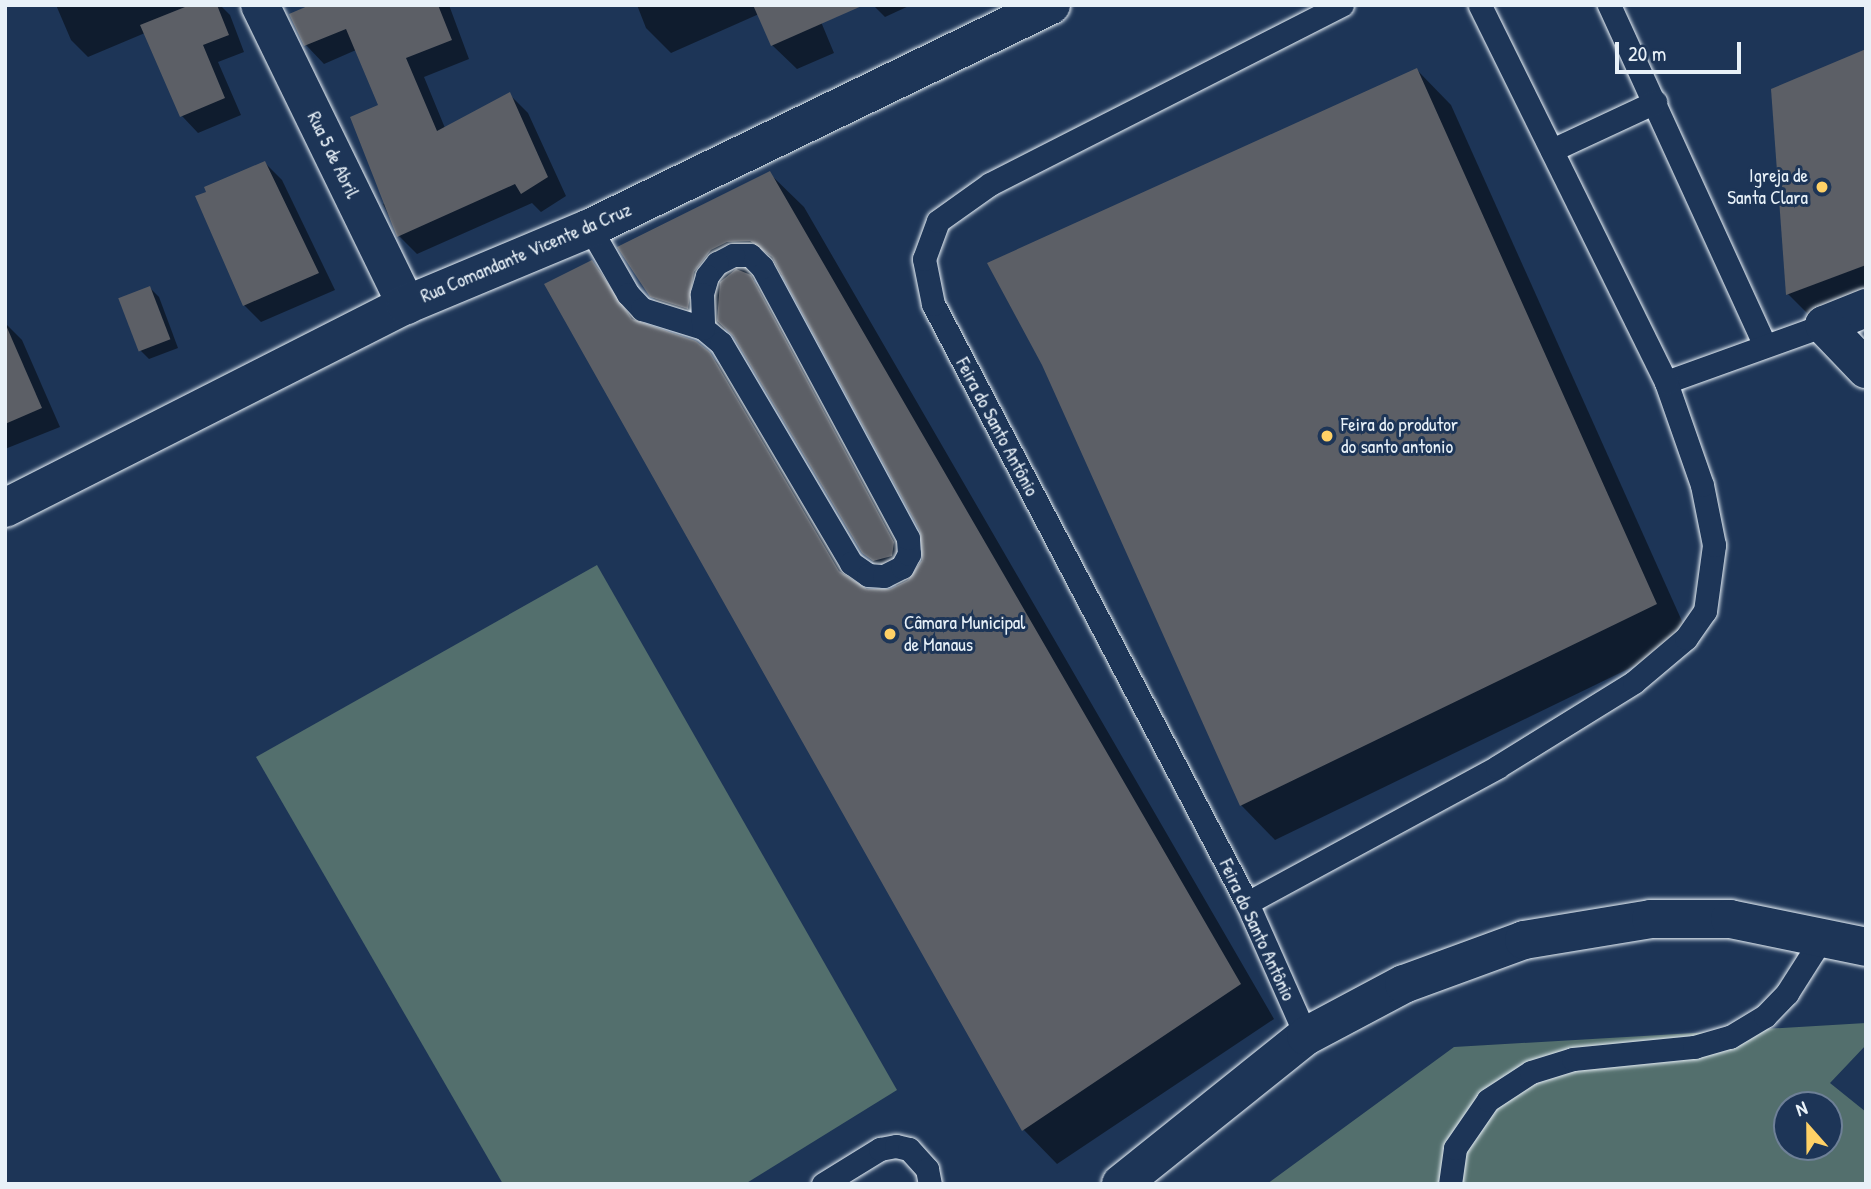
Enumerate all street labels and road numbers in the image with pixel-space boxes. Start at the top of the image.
street label: Rua 5 de Abril [302,108,364,202]
street label: Rua Comandante Vicente da Cruz [417,198,635,308]
street label: Feira do Santo Antônio [951,354,1043,500]
street label: Feira do Santo Antônio [1214,856,1300,1004]

